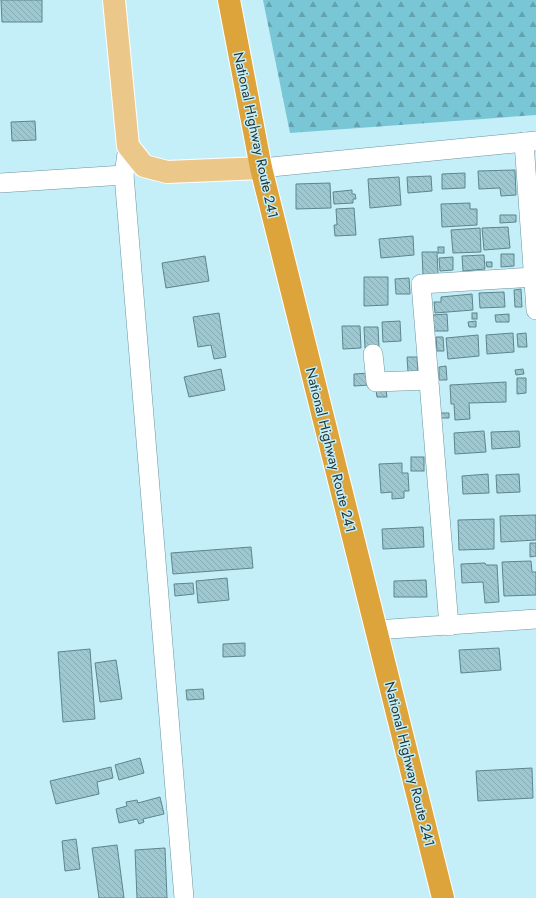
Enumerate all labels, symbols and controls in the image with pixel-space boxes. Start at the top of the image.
street label: National Highway Route 241 [229,50,283,220]
street label: National Highway Route 241 [301,365,361,535]
street label: National Highway Route 241 [380,679,440,849]

